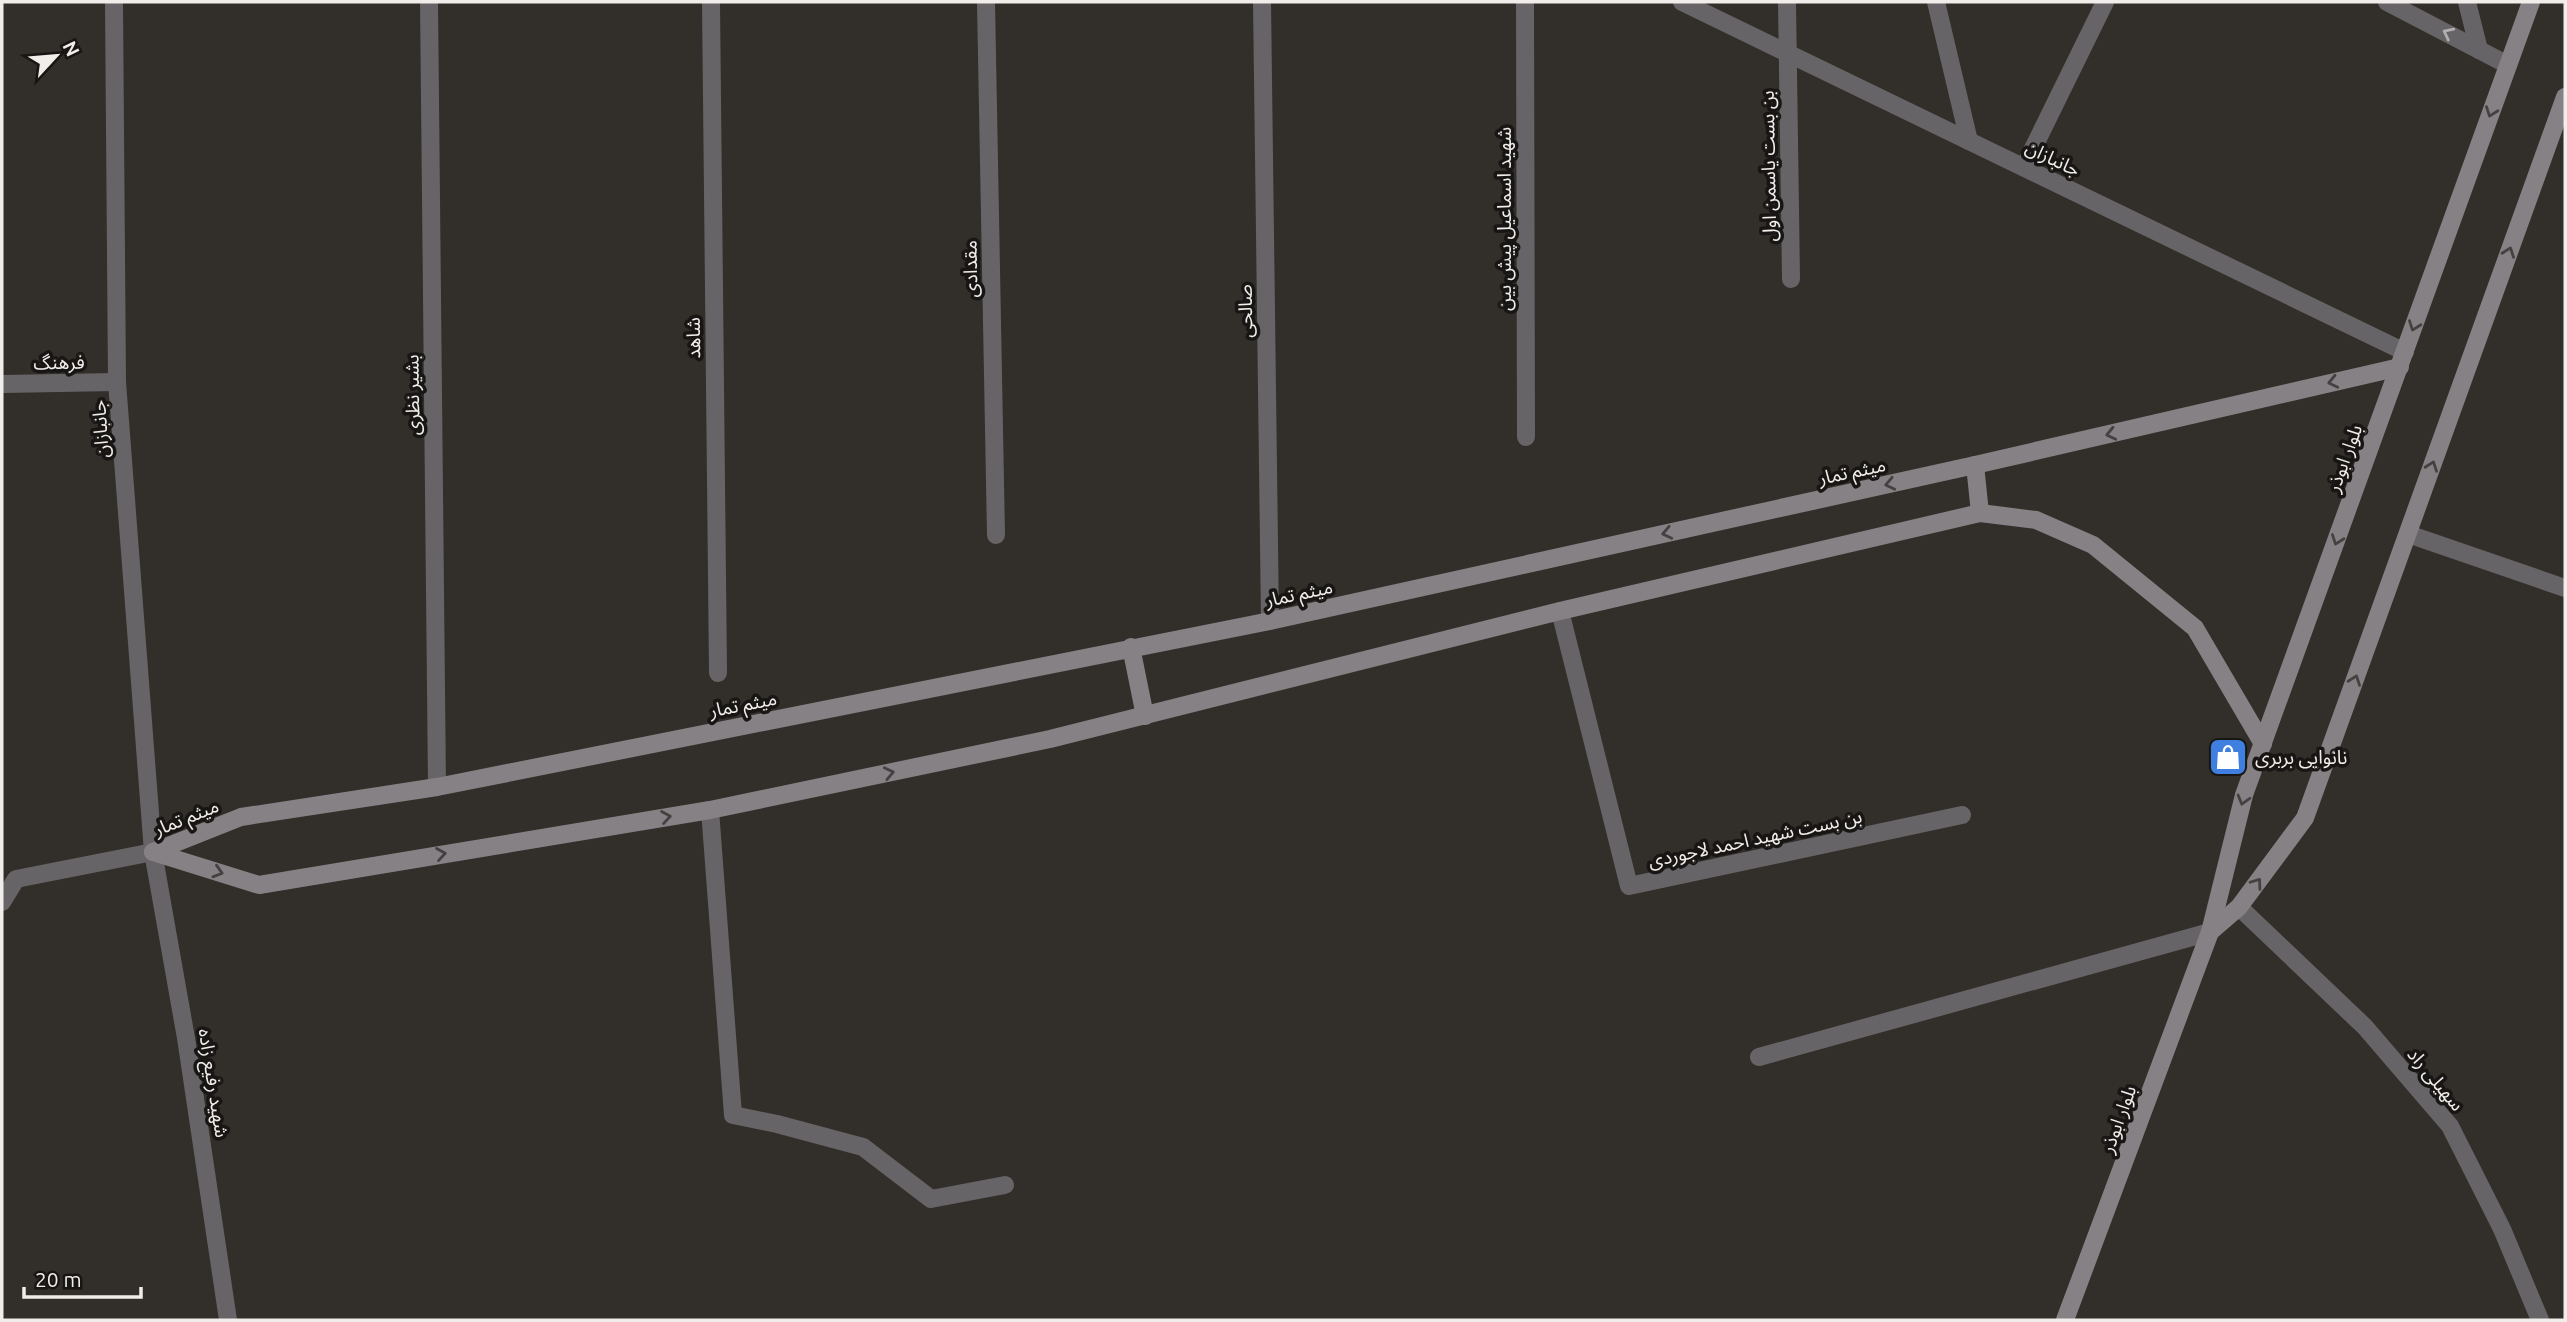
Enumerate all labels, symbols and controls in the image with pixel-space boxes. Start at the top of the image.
north arrow [21,21,91,91]
one-way arrow [2442,28,2455,42]
text: N [58,37,84,60]
street label: بن بست یاسمن اول [1756,90,1781,242]
one-way arrow [2485,106,2499,118]
street label: شهید اسماعیل پیش بین [1493,127,1517,311]
street label: جانبازان [2022,135,2084,181]
street label: مقدادی [958,240,982,298]
one-way arrow [2501,246,2515,258]
street label: صالحی [1234,284,1257,338]
street label: شاهد [682,317,704,359]
one-way arrow [2408,320,2422,332]
street label: فرهنگ [33,351,85,374]
street label: بشیر نظری [400,354,425,436]
one-way arrow [2327,374,2339,388]
street label: جانبازان [87,399,114,459]
street label: بلوار ابوذر [2321,421,2367,496]
one-way arrow [2106,425,2118,440]
street label: میثم تمار [1815,453,1889,493]
one-way arrow [2424,460,2438,472]
one-way arrow [1884,476,1896,490]
one-way arrow [1662,525,1674,539]
one-way arrow [2331,534,2345,546]
street label: میثم تمار [1262,575,1336,615]
one-way arrow [2347,674,2361,686]
street label: میثم تمار [706,687,779,725]
shop icon: نانوایی بربری [2207,736,2249,778]
place label: نانوایی بربری [2255,746,2347,769]
one-way arrow [883,766,895,781]
street label: میثم تمار [149,794,223,844]
one-way arrow [2237,794,2251,806]
street label: بن بست شهید احمد لاجوردی [1646,805,1864,872]
one-way arrow [660,810,672,825]
one-way arrow [435,847,447,862]
one-way arrow [211,864,224,878]
one-way arrow [2249,878,2261,891]
street label: شهید رفیع زاده [191,1027,233,1140]
street label: سهیلی راد [2402,1043,2469,1116]
street label: بلوار ابوذر [2095,1082,2141,1157]
scale bar [24,1256,142,1300]
text: 20 m [35,1267,82,1291]

